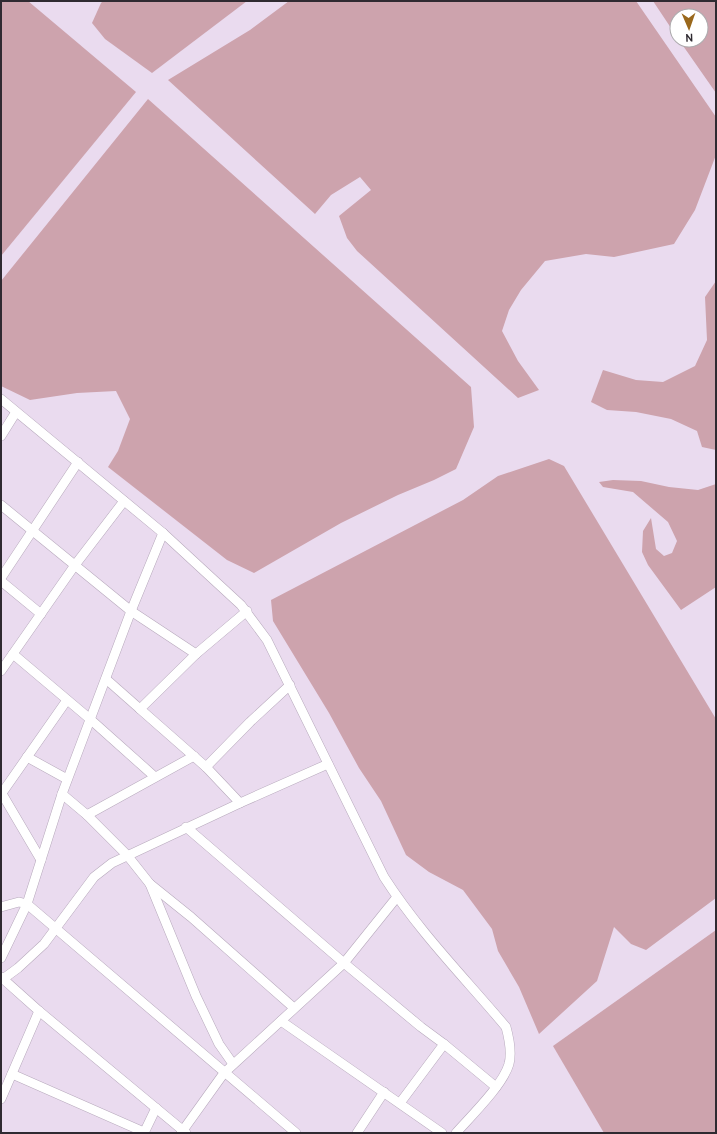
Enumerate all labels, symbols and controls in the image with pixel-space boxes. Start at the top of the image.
north arrow [669,8,709,48]
text: N [685,31,693,45]

